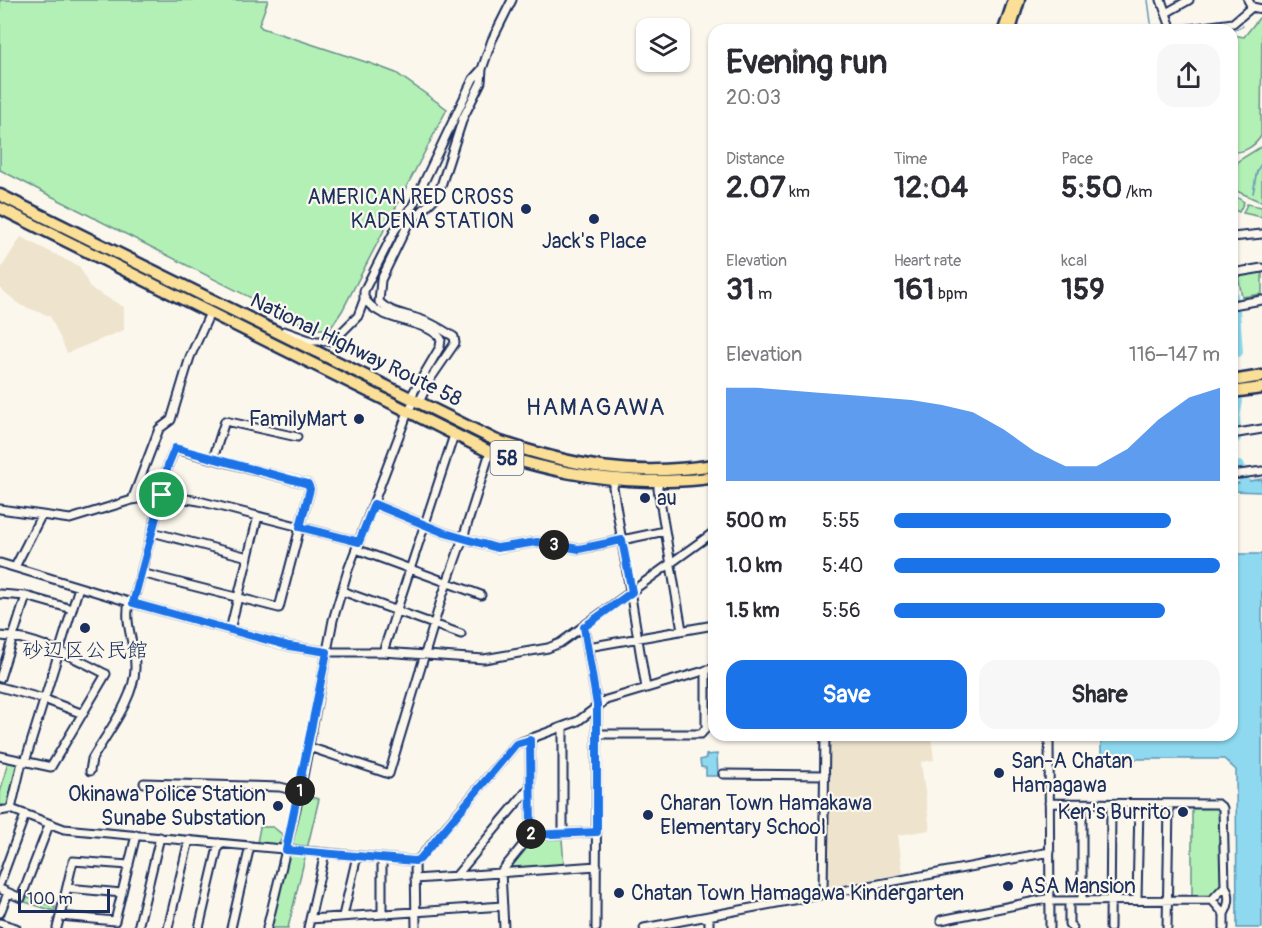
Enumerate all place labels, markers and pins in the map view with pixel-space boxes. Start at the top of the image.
place label: AMERICAN RED CROSS KADENA STATION [307,184,514,235]
marker: AMERICAN RED CROSS KADENA STATION [519,202,533,216]
marker: Jack's Place [587,212,601,226]
place label: Jack's Place [542,228,647,255]
place label: FamilyMart [249,406,348,433]
marker: FamilyMart [352,412,366,426]
pin [136,469,187,520]
place label: au [657,485,677,512]
marker: au [638,491,652,505]
pin: 3 [539,530,569,560]
marker: 砂辺区公民館 [78,621,92,635]
place label: 砂辺区公民館 [22,637,148,664]
place label: San-A Chatan Hamagawa [1011,748,1133,799]
marker: San-A Chatan Hamagawa [992,766,1006,780]
pin: 1 [285,776,315,806]
place label: Okinawa Police Station Sunabe Substation [68,781,266,832]
place label: Charan Town Hamakawa Elementary School [660,790,872,841]
marker: Okinawa Police Station Sunabe Substation [271,799,285,813]
place label: Ken's Burrito [1057,799,1171,826]
marker: Ken's Burrito [1176,805,1190,819]
marker: Charan Town Hamakawa Elementary School [641,808,655,822]
pin: 2 [516,819,546,849]
place label: ASA Mansion [1020,873,1136,900]
marker: ASA Mansion [1001,879,1015,893]
place label: Chatan Town Hamagawa Kindergarten [631,880,964,907]
marker: Chatan Town Hamagawa Kindergarten [612,886,626,900]

